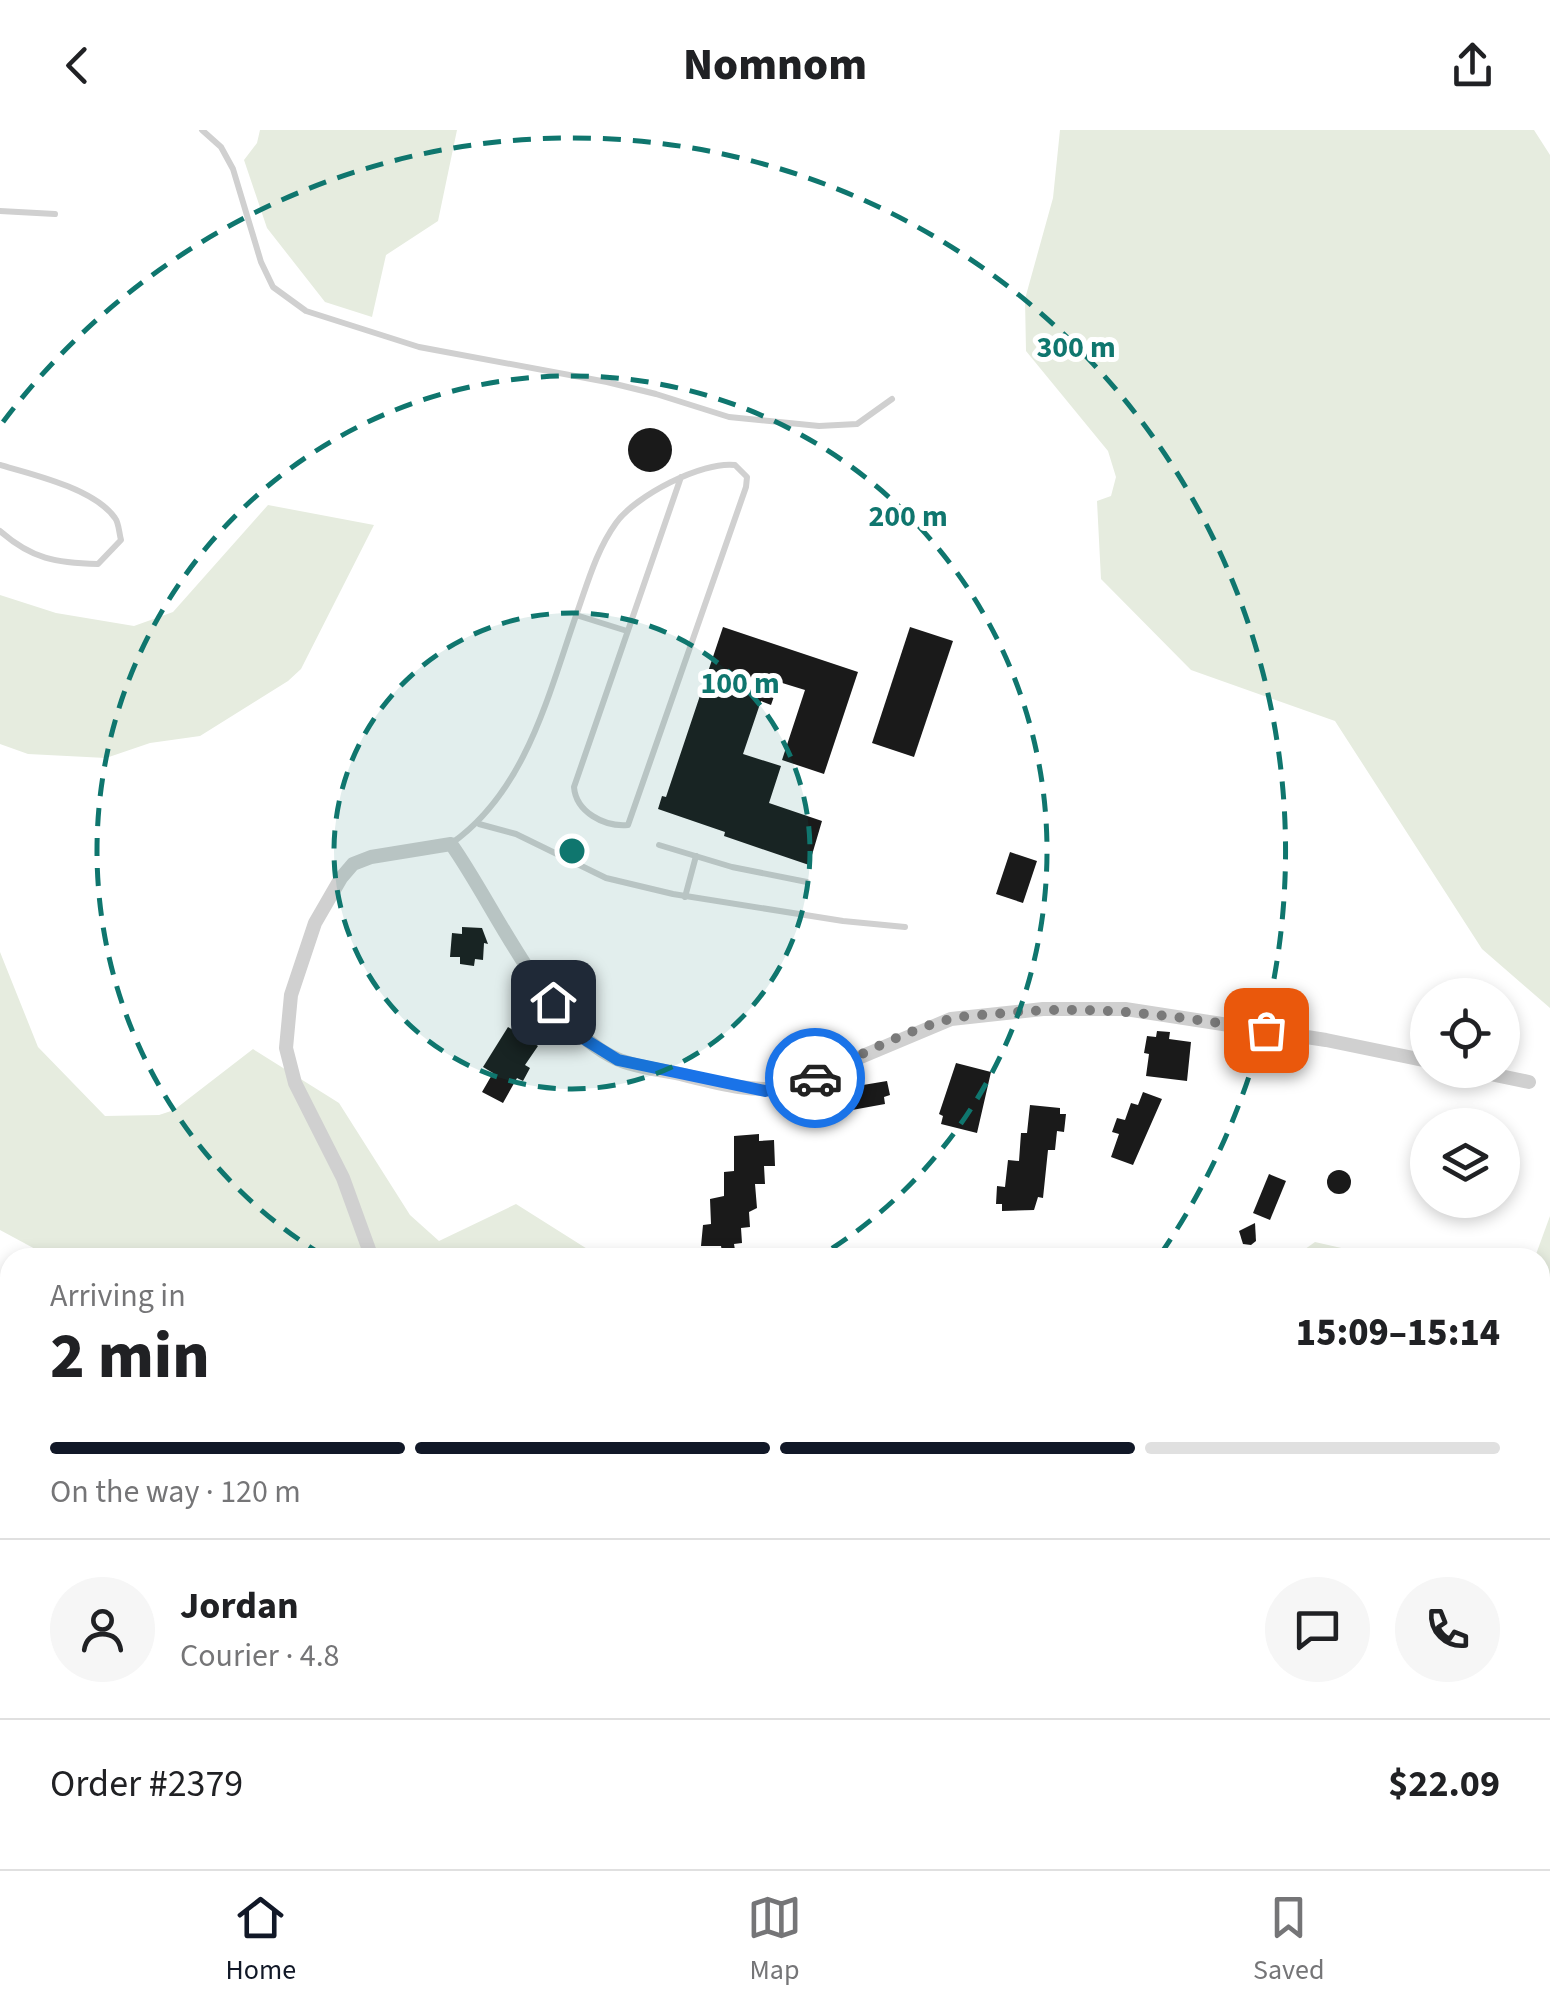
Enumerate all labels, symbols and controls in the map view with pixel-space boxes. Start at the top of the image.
text: Nomnom [683,33,867,97]
icon: back [50,38,105,93]
icon: share [1445,38,1500,93]
text: 300 m [1036,326,1116,369]
text: 200 m [868,495,948,538]
text: 100 m [700,662,780,705]
centre of rings [554,833,590,869]
pin [511,960,596,1045]
icon: home [526,975,581,1030]
map controls [1410,978,1520,1218]
button: locate [1410,978,1520,1088]
pin [1224,988,1309,1073]
icon: bag [1239,1003,1294,1058]
courier [765,1028,865,1128]
icon: car [788,1051,843,1106]
button: layers [1410,1108,1520,1218]
text: Arriving in [50,1273,186,1319]
text: 15:09–15:14 [1296,1306,1500,1360]
text: 2 min [50,1310,210,1403]
text: On the way · 120 m [50,1469,301,1515]
button: person [50,1577,155,1682]
button: chat [1265,1577,1370,1682]
button: phone [1395,1577,1500,1682]
text: Jordan [180,1579,299,1633]
text: Courier · 4.8 [180,1633,340,1679]
text: Order #2379 [50,1757,243,1811]
text: $22.09 [1388,1757,1500,1811]
tab: Home [225,1890,296,1990]
tab: Map [747,1890,802,1990]
tab: Saved [1253,1890,1324,1990]

